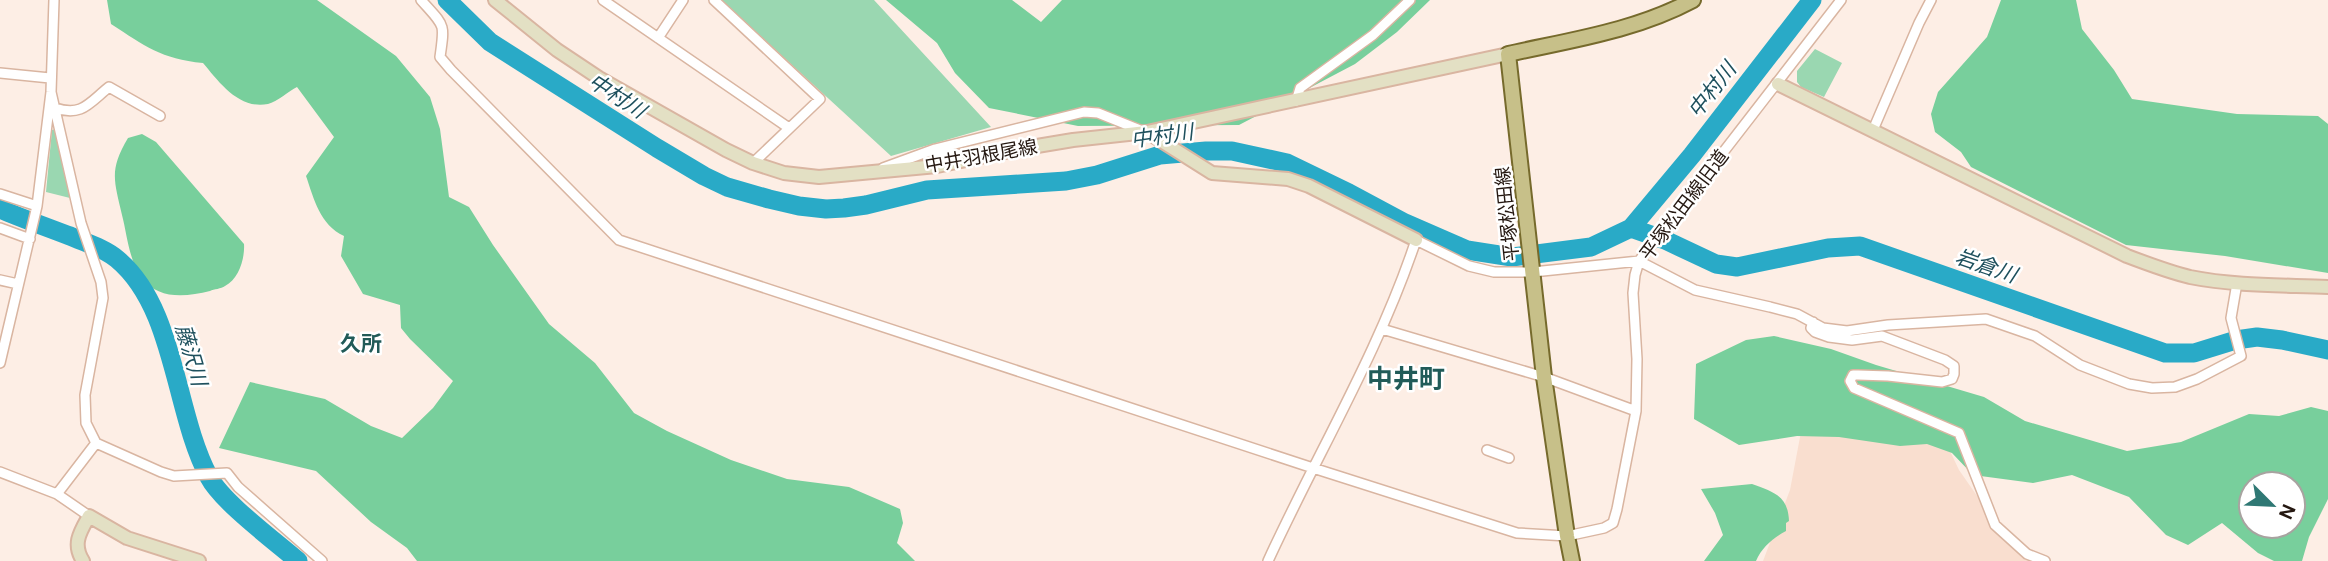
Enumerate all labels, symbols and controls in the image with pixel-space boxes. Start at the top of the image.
water label: 中村川 [1682,55,1744,123]
water label: 中村川 [583,67,653,126]
water label: 中村川 [1129,117,1197,154]
street label: 中井羽根尾線 [923,134,1039,178]
street label: 平塚松田線旧道 [1634,144,1734,266]
street label: 平塚松田線 [1490,165,1524,263]
water label: 岩倉川 [1952,243,2022,290]
water label: 藤沢川 [169,321,214,391]
district label: 久所 [340,330,382,358]
district label: 中井町 [1367,362,1445,396]
north arrow [2237,470,2307,540]
text: N [2273,500,2301,523]

